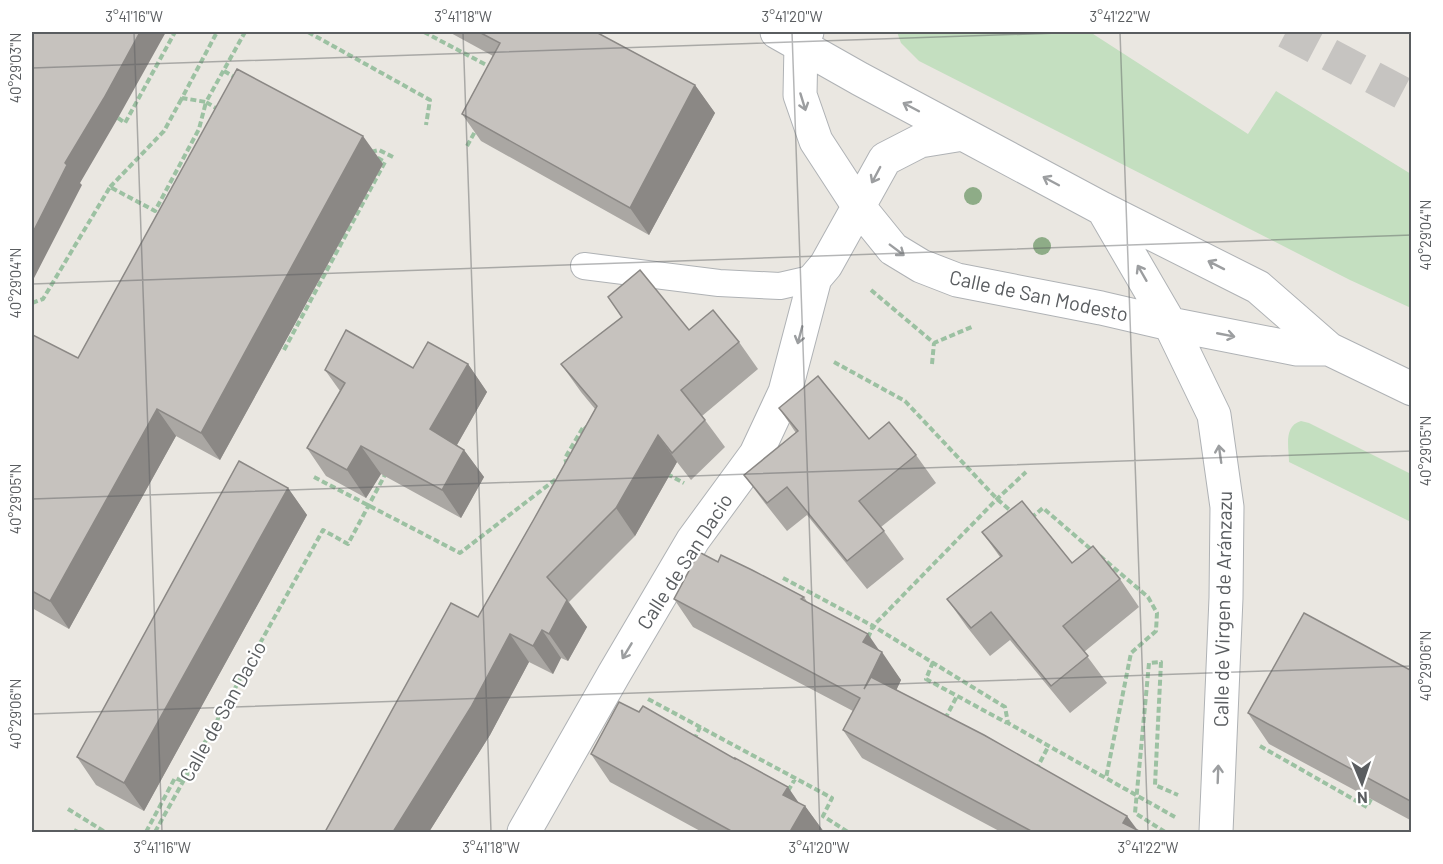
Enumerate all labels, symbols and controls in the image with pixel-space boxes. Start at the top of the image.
text: 3°41'16"W [105,7,163,25]
text: 3°41'18"W [434,7,492,25]
text: 3°41'20"W [761,7,823,25]
text: 3°41'22"W [1090,7,1150,25]
text: 40°29'03"N [6,33,24,103]
one-way arrow [798,92,809,111]
one-way arrow [903,101,920,113]
one-way arrow [870,166,882,183]
one-way arrow [1043,175,1061,186]
text: 40°29'04"N [1416,200,1434,270]
one-way arrow [889,244,905,257]
text: 40°29'04"N [6,248,24,318]
one-way arrow [1207,259,1225,270]
street label: Calle de San Modesto [947,264,1131,326]
one-way arrow [1135,265,1147,282]
one-way arrow [794,325,806,344]
one-way arrow [1216,330,1236,341]
text: 40°29'05"N [1416,416,1434,486]
one-way arrow [1214,444,1225,464]
text: 40°29'05"N [6,464,24,534]
street label: Calle de San Dacio [631,489,737,633]
street label: Calle de Virgen de Aránzazu [1208,491,1236,727]
text: 40°29'06"N [1416,631,1434,701]
street label: Calle de San Dacio [173,636,271,786]
one-way arrow [621,642,633,659]
text: 40°29'06"N [6,679,24,749]
north arrow [1332,753,1392,813]
one-way arrow [1213,765,1224,785]
text: N [1357,789,1368,808]
text: 3°41'16"W [133,838,191,856]
text: 3°41'18"W [462,838,520,856]
text: 3°41'20"W [788,838,850,856]
text: 3°41'22"W [1118,838,1178,856]

